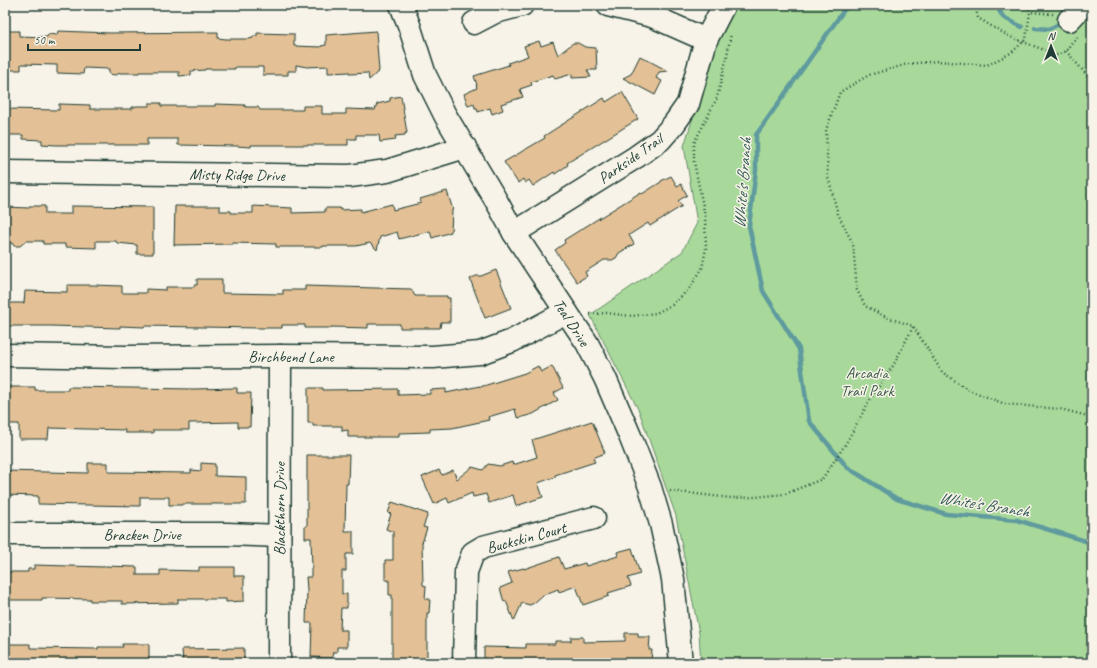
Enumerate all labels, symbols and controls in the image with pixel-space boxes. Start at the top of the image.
scale bar [28,26,140,52]
north arrow [1031,26,1071,66]
text: N [1048,29,1057,43]
text: 50 m [34,32,56,48]
street label: Parkside Trail [594,127,669,188]
water label: White's Branch [729,136,756,229]
street label: Misty Ridge Drive [189,164,287,186]
street label: Teal Drive [548,295,595,352]
street label: Birchbend Lane [248,347,335,367]
park label: Arcadia Trail Park [840,363,895,401]
street label: Blackthorn Drive [270,461,290,556]
water label: White's Branch [938,487,1032,522]
street label: Buckskin Court [484,517,570,558]
street label: Bracken Drive [103,525,182,545]

